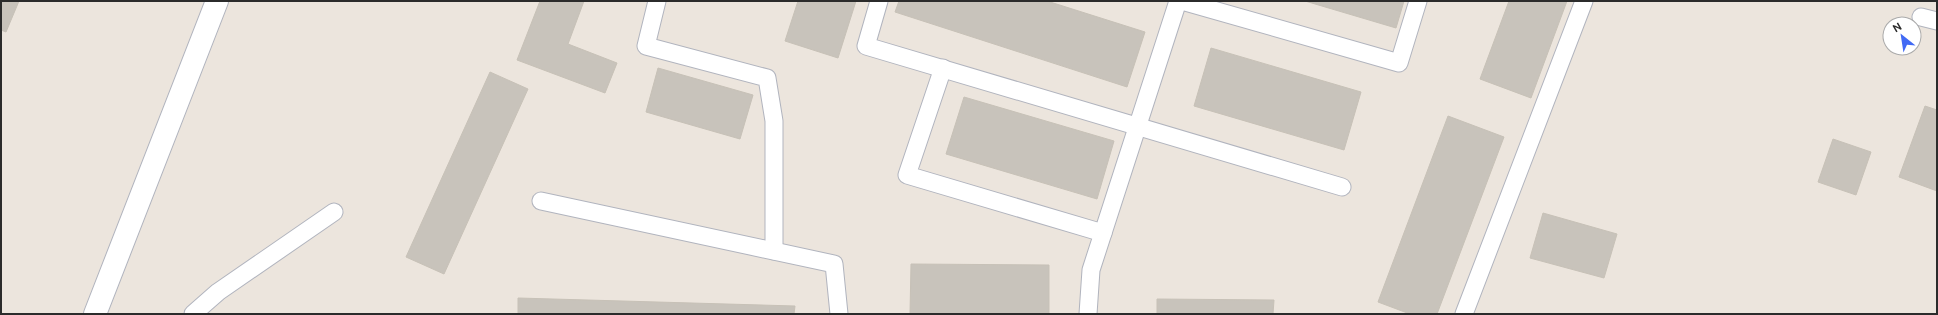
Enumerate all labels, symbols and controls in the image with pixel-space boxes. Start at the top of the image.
north arrow [1882,16,1922,56]
text: N [1890,20,1904,35]

